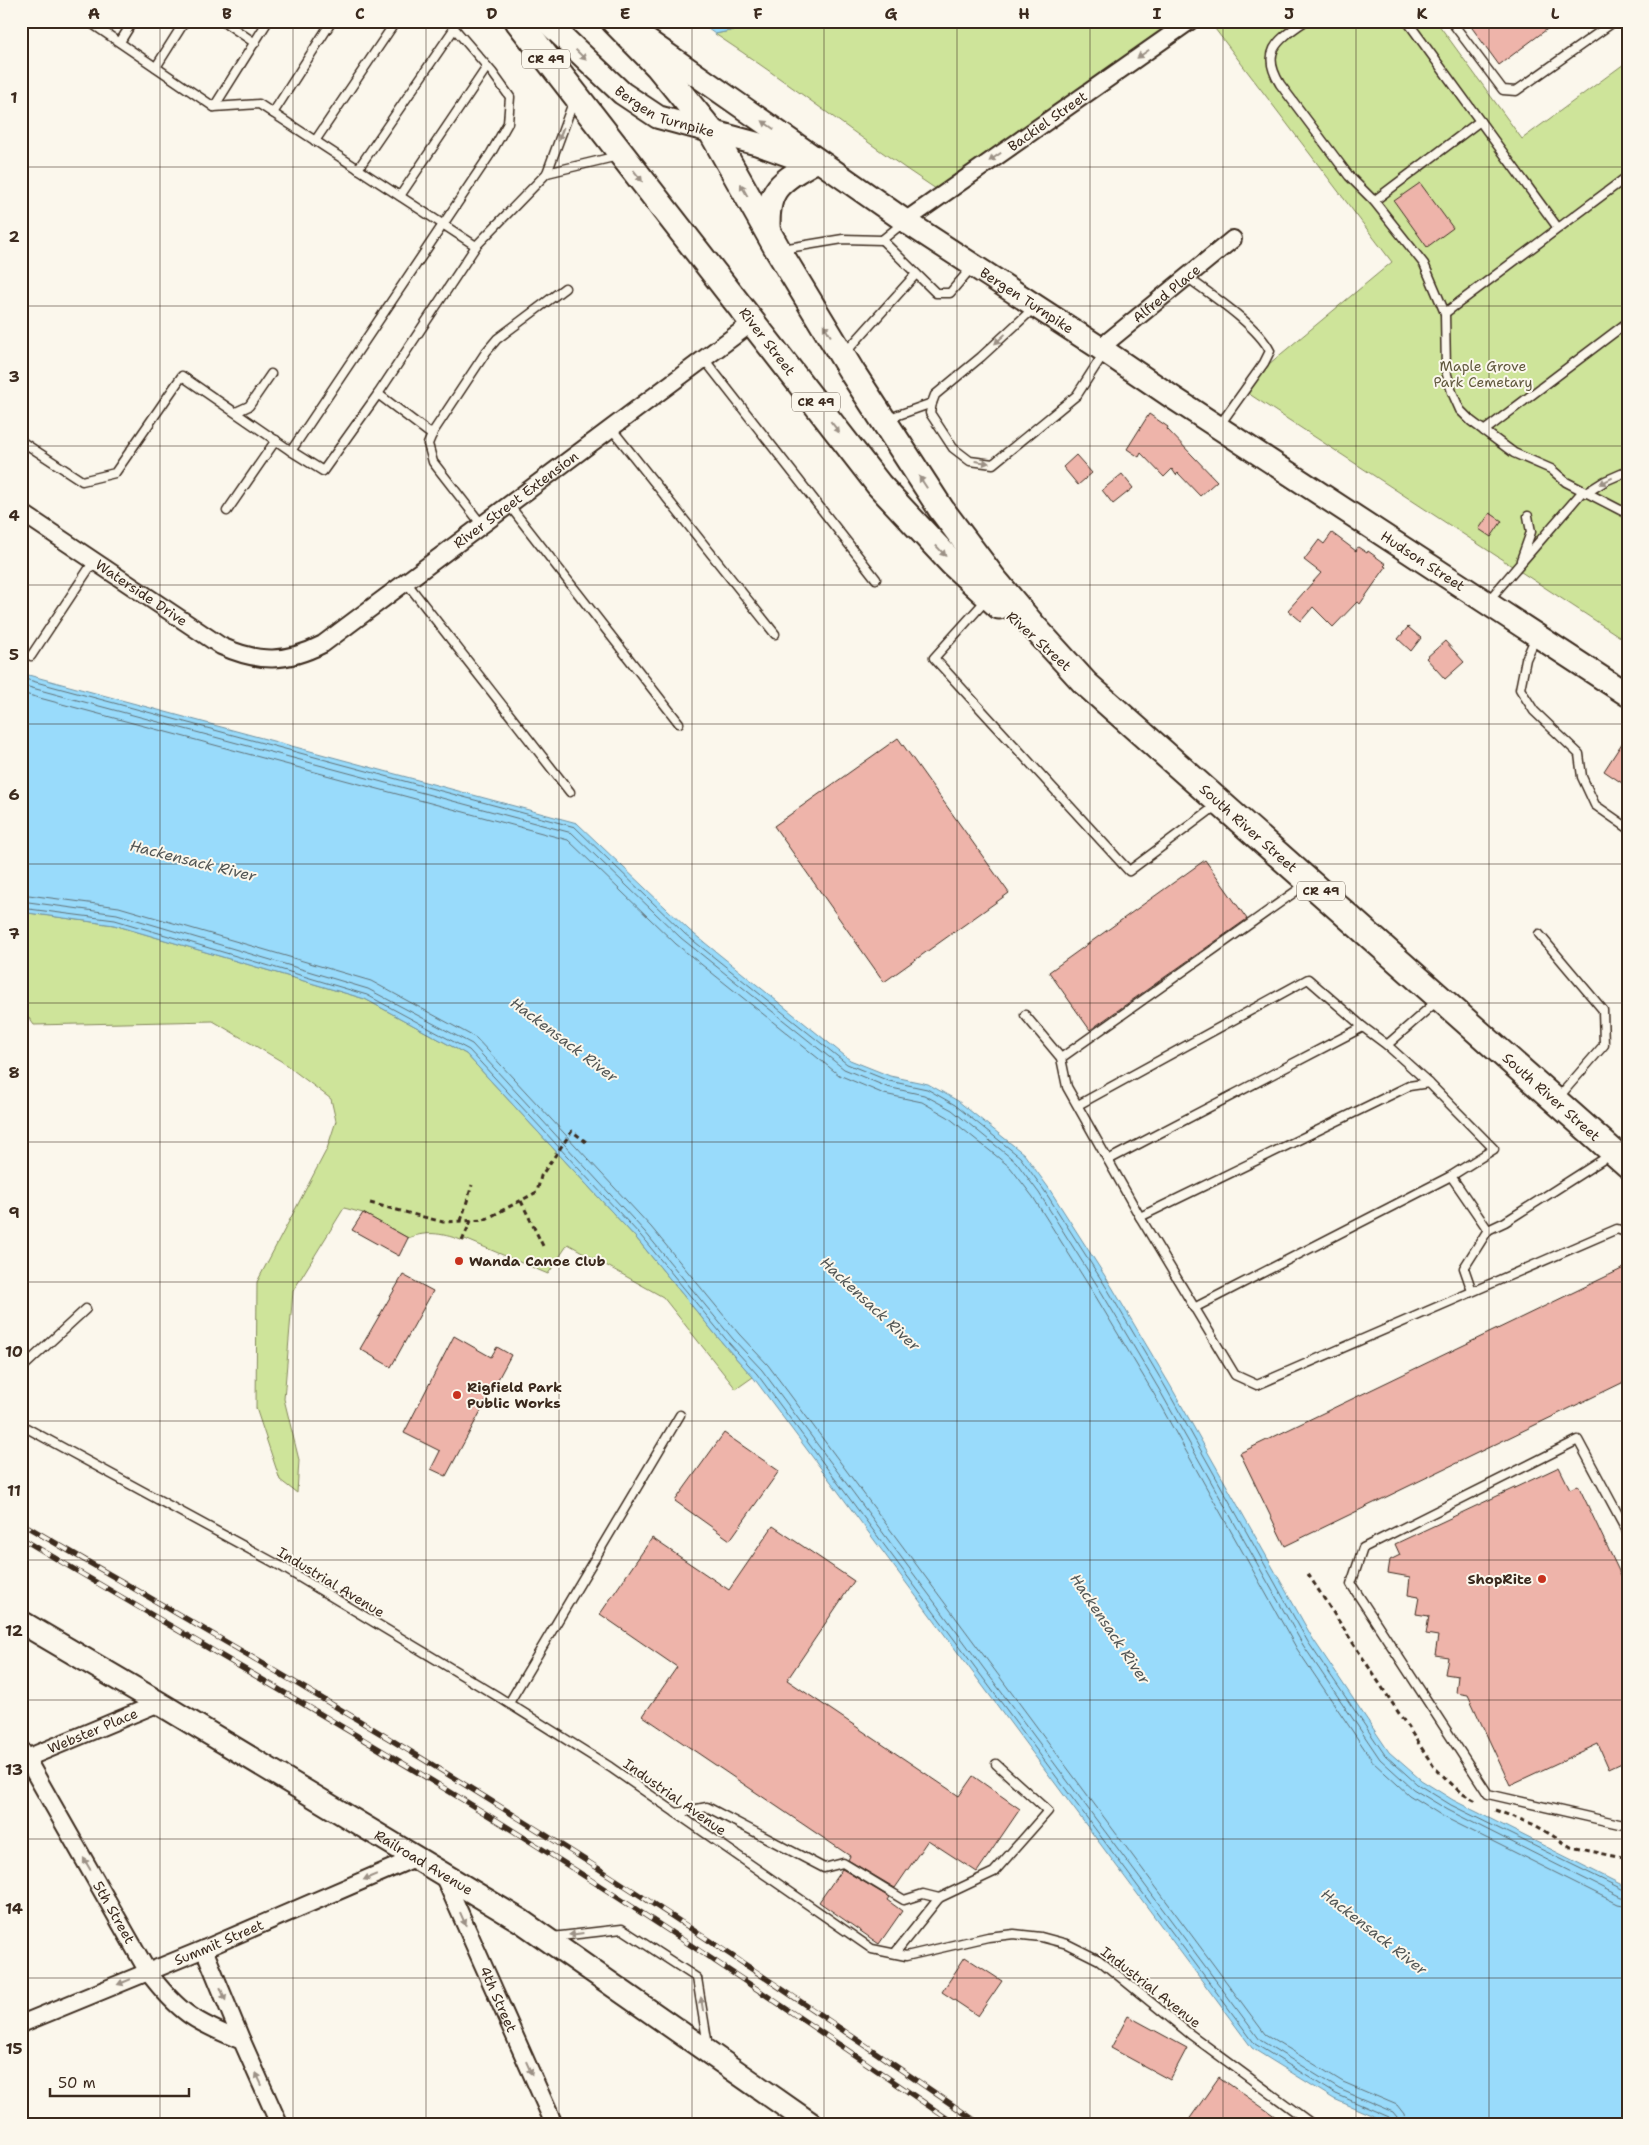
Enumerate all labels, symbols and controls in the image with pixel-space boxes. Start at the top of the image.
text: A [88,3,100,24]
text: B [222,3,232,24]
text: C [355,3,365,24]
text: D [486,3,498,24]
text: E [620,3,630,24]
text: F [753,3,763,24]
text: G [885,3,898,24]
text: H [1018,3,1030,24]
text: I [1153,3,1162,24]
text: J [1284,3,1294,24]
text: K [1417,3,1428,24]
text: L [1551,3,1560,24]
one-way arrow [575,49,587,61]
one-way arrow [1136,49,1149,59]
road number: CR 49 [522,50,570,68]
street label: Bergen Turnpike [611,82,717,141]
text: 1 [10,87,18,108]
street label: Backiel Street [1004,87,1091,155]
one-way arrow [761,120,775,130]
one-way arrow [557,127,564,142]
one-way arrow [988,152,1002,162]
one-way arrow [632,169,643,182]
one-way arrow [740,183,748,198]
text: 2 [8,226,20,247]
street label: Alfred Place [1129,260,1204,327]
street label: Bergen Turnpike [977,263,1077,337]
street label: River Street [735,304,799,379]
one-way arrow [822,324,831,337]
one-way arrow [995,333,1007,345]
park label: Maple Grove Park Cemetary [1433,357,1533,391]
text: 3 [8,366,20,387]
road number: CR 49 [792,392,840,412]
one-way arrow [830,421,841,434]
street label: River Street Extension [450,447,582,552]
one-way arrow [975,459,991,467]
one-way arrow [919,475,928,489]
one-way arrow [1599,477,1614,485]
text: 4 [8,505,20,526]
street label: Hudson Street [1377,527,1468,595]
one-way arrow [935,544,947,556]
street label: Waterside Drive [92,555,191,630]
street label: River Street [1003,607,1075,675]
text: 5 [9,644,19,665]
street label: South River Street [1196,780,1301,876]
text: 6 [8,784,20,805]
water label: Hackensack River [128,836,259,887]
road number: CR 49 [1297,881,1345,900]
text: 7 [8,923,20,944]
water label: Hackensack River [506,993,622,1087]
street label: South River Street [1499,1049,1604,1145]
text: 8 [8,1062,20,1083]
text: 9 [8,1202,20,1223]
place label: Wanda Canoe Club [469,1252,606,1270]
water label: Hackensack River [816,1253,925,1356]
marker: Wanda Canoe Club [453,1255,465,1267]
text: 10 [5,1341,23,1362]
place label: Rigfield Park Public Works [467,1378,562,1412]
marker: Rigfield Park Public Works [451,1389,463,1401]
text: 11 [7,1480,21,1501]
street label: Industrial Avenue [274,1543,388,1621]
water label: Hackensack River [1066,1570,1155,1689]
place label: ShopRite [1467,1570,1532,1588]
marker: ShopRite [1536,1573,1548,1585]
text: 12 [5,1620,23,1641]
street label: Webster Place [45,1704,140,1757]
street label: Industrial Avenue [620,1755,730,1839]
text: 13 [5,1759,23,1780]
street label: Railroad Avenue [371,1826,476,1899]
one-way arrow [83,1857,91,1871]
one-way arrow [363,1874,377,1882]
street label: 5th Street [89,1878,139,1947]
water label: Hackensack River [1317,1884,1432,1980]
text: 14 [5,1898,23,1919]
one-way arrow [459,1912,467,1926]
street label: Summit Street [171,1915,266,1969]
one-way arrow [568,1930,584,1938]
street label: Industrial Avenue [1097,1942,1205,2032]
street label: 4th Street [476,1963,521,2035]
one-way arrow [117,1978,131,1986]
one-way arrow [219,1987,227,2002]
one-way arrow [697,1996,705,2012]
text: 15 [5,2038,23,2059]
one-way arrow [525,2061,533,2075]
scale bar [50,2065,189,2097]
one-way arrow [254,2072,262,2086]
text: 50 m [58,2073,96,2093]

